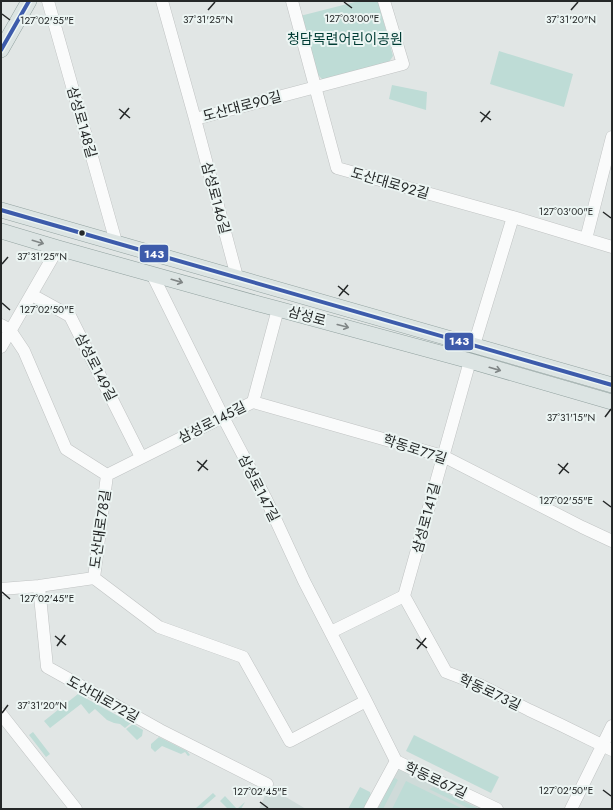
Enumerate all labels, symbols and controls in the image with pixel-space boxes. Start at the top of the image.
text: 127°03'00"E [325,11,379,26]
text: 37°31'25"N [183,12,233,27]
text: 37°31'20"N [546,12,596,27]
text: 127°02'55"E [20,13,74,28]
park label: 청담목련어린이공원 [287,29,403,49]
street label: 삼성로148길 [62,84,102,160]
street label: 도산대로90길 [200,86,284,126]
street label: 삼성로146길 [197,160,235,236]
street label: 도산대로92길 [349,162,431,204]
text: 127°03'00"E [539,204,593,219]
unlabelled marker [77,228,87,238]
one-way arrow [32,239,45,246]
line badge: 143 [139,244,169,263]
text: 143 [144,246,164,262]
text: 37°31'25"N [17,249,67,264]
one-way arrow [170,278,183,285]
street label: 삼성로 [286,301,328,331]
text: 127°02'50"E [20,302,74,317]
one-way arrow [336,323,349,331]
street label: 삼성로149길 [70,329,122,405]
line badge: 143 [444,332,474,351]
text: 143 [449,333,469,349]
one-way arrow [489,365,502,373]
street label: 삼성로145길 [175,396,249,448]
text: 37°31'15"N [547,410,595,425]
street label: 학동로77길 [380,429,450,469]
street label: 삼성로147길 [233,451,285,525]
street label: 삼성로141길 [407,480,445,556]
street label: 도산대로78길 [85,488,115,570]
text: 127°02'55"E [539,493,593,508]
text: 127°02'45"E [20,591,74,606]
street label: 학동로73길 [456,669,524,715]
street label: 도산대로72길 [63,671,143,727]
text: 37°31'20"N [17,698,67,713]
street label: 학동로67길 [401,757,471,803]
text: 127°02'50"E [539,783,593,798]
text: 127°02'45"E [233,784,287,799]

